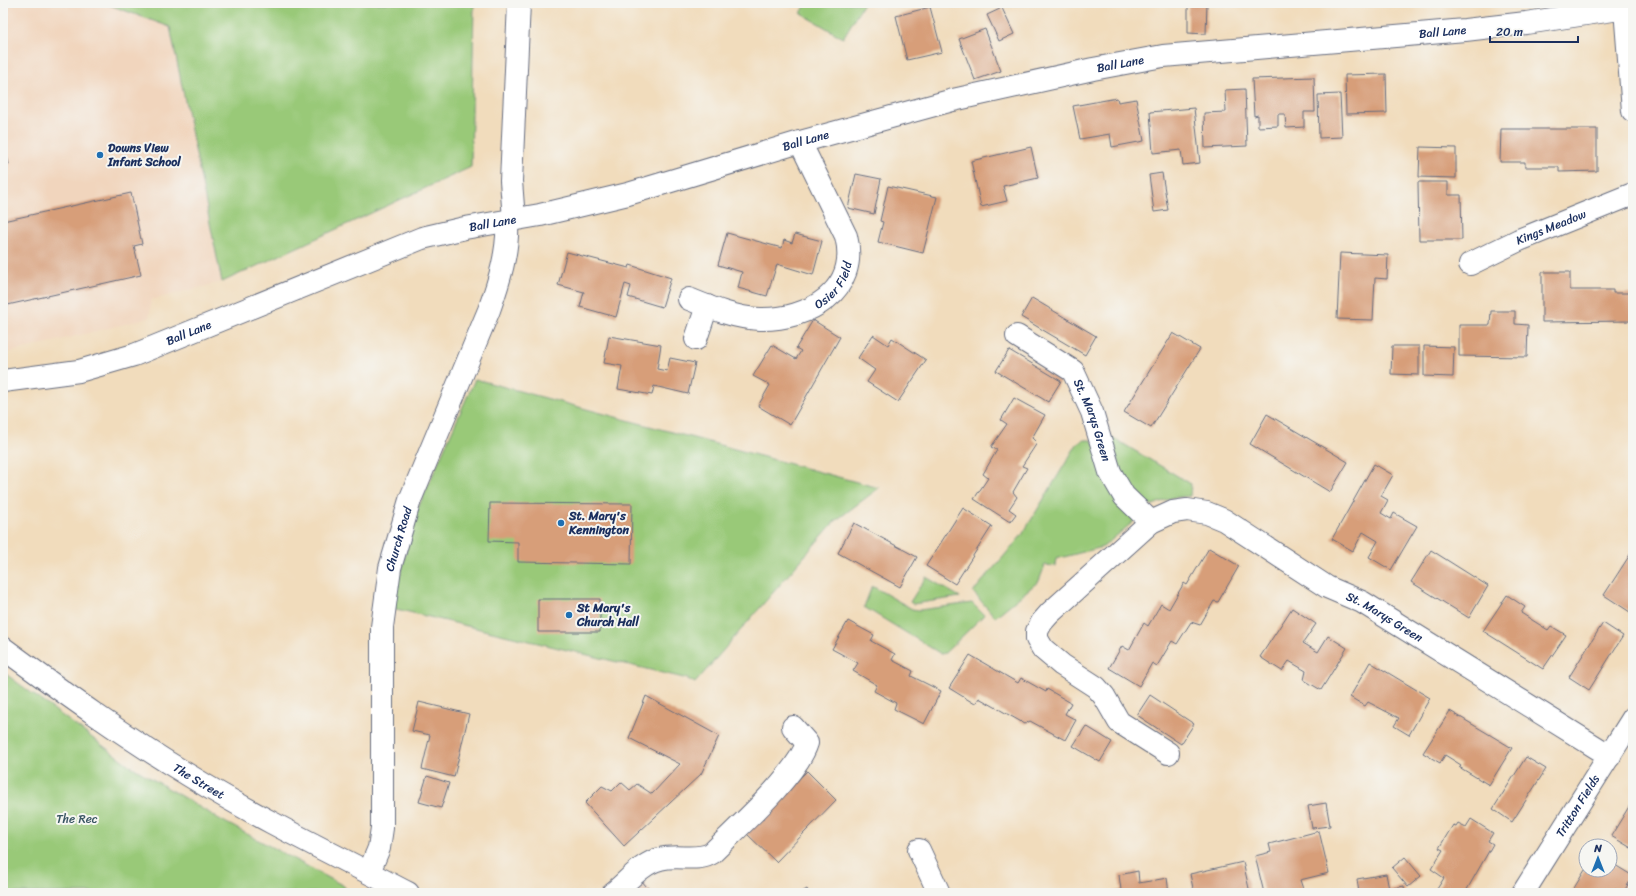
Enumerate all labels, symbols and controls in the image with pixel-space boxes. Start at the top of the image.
scale bar [1490,18,1578,44]
street label: Ball Lane [1418,19,1467,45]
text: 20 m [1496,21,1523,43]
street label: Ball Lane [1095,49,1146,79]
street label: Ball Lane [780,124,832,158]
place label: Downs View Infant School [107,137,181,173]
marker: Downs View Infant School [95,150,105,160]
street label: Kings Meadow [1512,203,1590,251]
street label: Ball Lane [467,208,518,238]
street label: Osier Field [810,258,859,315]
street label: Ball Lane [163,314,215,352]
street label: St. Marys Green [1067,375,1117,465]
street label: Church Road [379,503,419,574]
place label: St. Mary's Kennington [568,505,629,541]
marker: St. Mary's Kennington [556,518,566,528]
street label: St. Marys Green [1342,585,1428,649]
place label: St Mary's Church Hall [576,597,639,633]
marker: St Mary's Church Hall [564,610,574,620]
street label: The Street [169,757,229,805]
street label: Tritton Fields [1550,770,1606,842]
park label: The Rec [56,808,98,830]
north arrow [1578,838,1618,878]
text: N [1593,839,1602,858]

